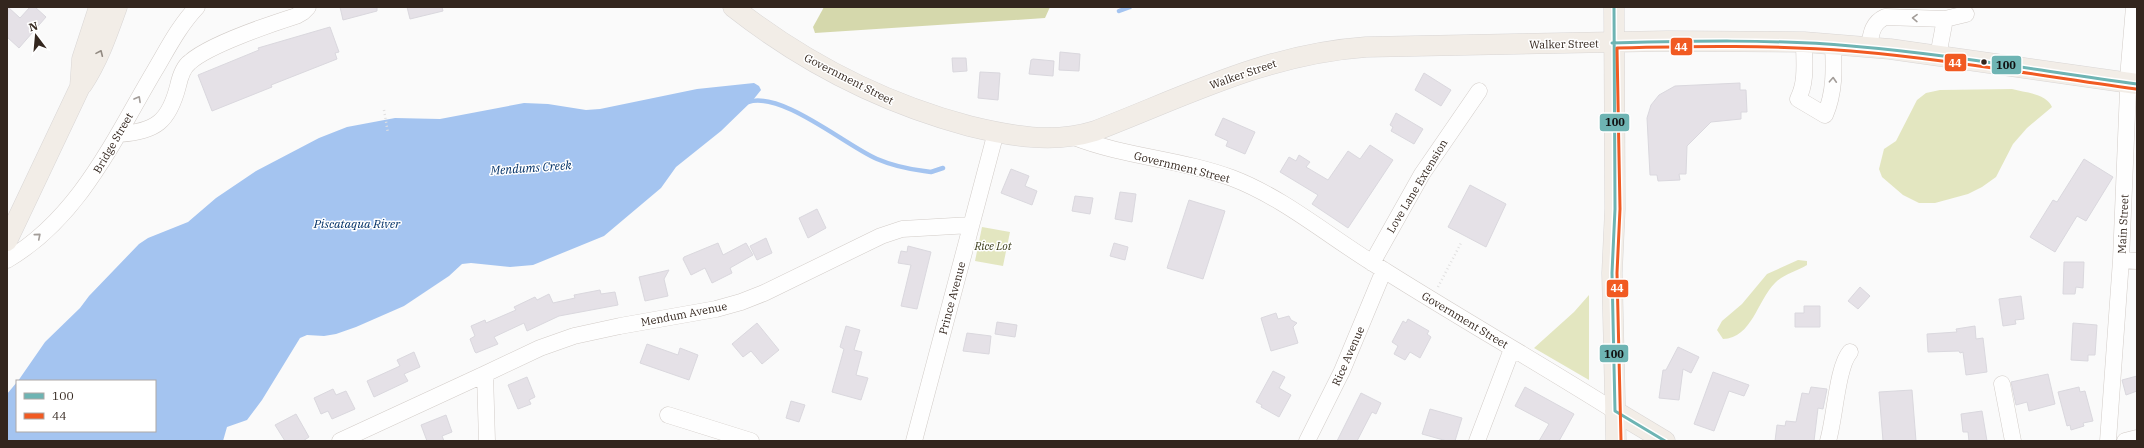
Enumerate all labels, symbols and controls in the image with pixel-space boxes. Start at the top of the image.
one-way arrow [1912,13,1918,22]
north arrow [16,16,56,56]
text: N [27,18,40,34]
street label: Walker Street [1529,36,1599,52]
line badge: 44 [1670,37,1693,56]
text: 44 [1674,40,1688,54]
one-way arrow [95,50,103,58]
street label: Government Street [802,50,896,108]
line badge: 44 [1944,53,1967,72]
line badge: 100 [1991,55,2022,75]
street label: Walker Street [1208,56,1278,92]
text: 44 [1948,56,1962,70]
unlabelled marker [1979,57,1989,67]
text: 100 [1996,58,2016,72]
one-way arrow [1829,77,1838,83]
one-way arrow [134,95,141,103]
street label: Bridge Street [90,110,136,176]
line badge: 100 [1599,113,1630,132]
text: 100 [1605,115,1625,129]
street label: Love Lane Extension [1383,137,1451,235]
street label: Government Street [1133,148,1232,186]
water label: Mendums Creek [489,157,573,178]
street label: Main Street [2114,194,2132,254]
water label: Piscataqua River [313,216,401,231]
one-way arrow [33,234,40,241]
park label: Rice Lot [973,239,1013,253]
street label: Prince Avenue [936,260,968,336]
line badge: 44 [1606,279,1629,298]
text: 44 [1610,281,1624,295]
street label: Government Street [1419,289,1511,351]
street label: Mendum Avenue [640,299,728,329]
street label: Rice Avenue [1329,324,1367,388]
line badge: 100 [1599,344,1629,363]
text: 100 [1604,347,1624,361]
legend [16,380,156,432]
text: 100 [52,388,74,403]
text: 44 [52,408,66,423]

